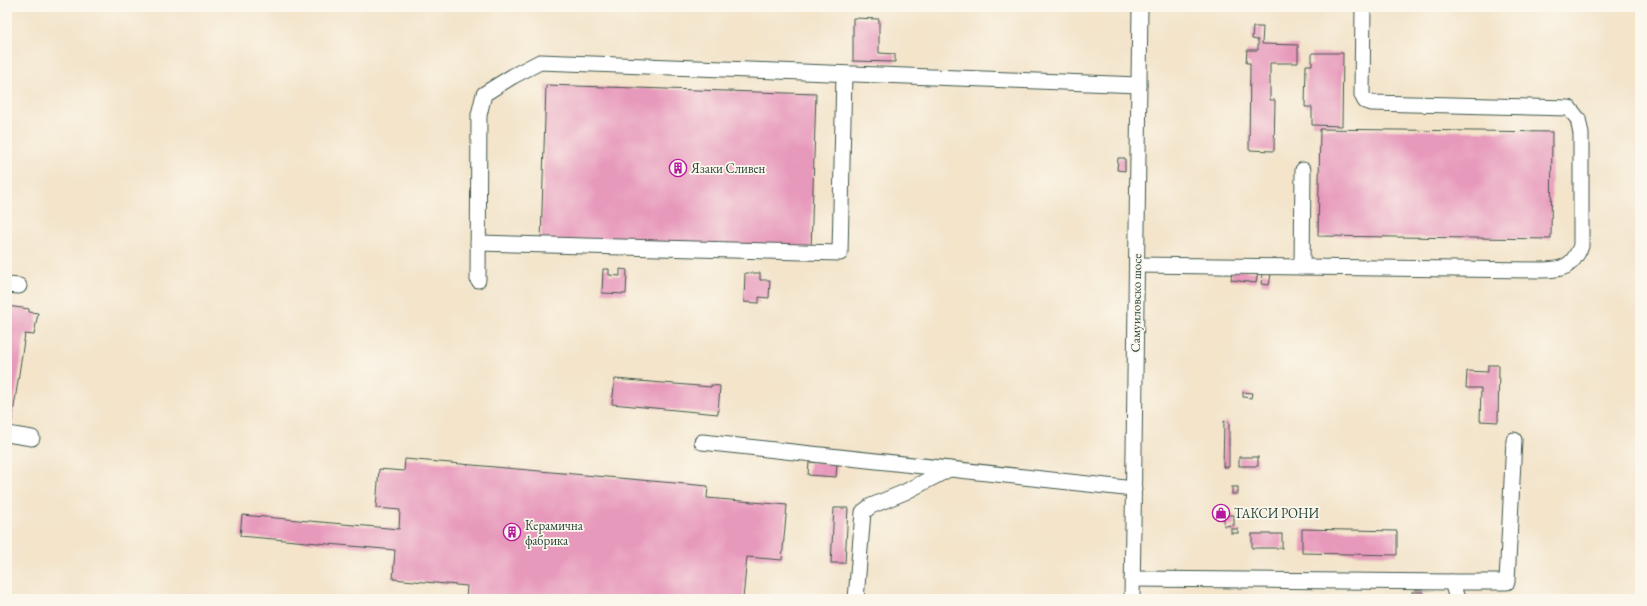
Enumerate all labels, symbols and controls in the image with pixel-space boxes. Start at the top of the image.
building icon: Язаки Сливен [668,158,688,178]
place label: Язаки Сливен [690,160,765,177]
street label: Самуиловско шосе [1127,253,1145,353]
shop icon: ТАКСИ РОНИ [1211,503,1231,523]
place label: ТАКСИ РОНИ [1234,505,1320,522]
place label: Керамична фабрика [525,517,584,549]
building icon: Керамична фабрика [502,522,522,542]

